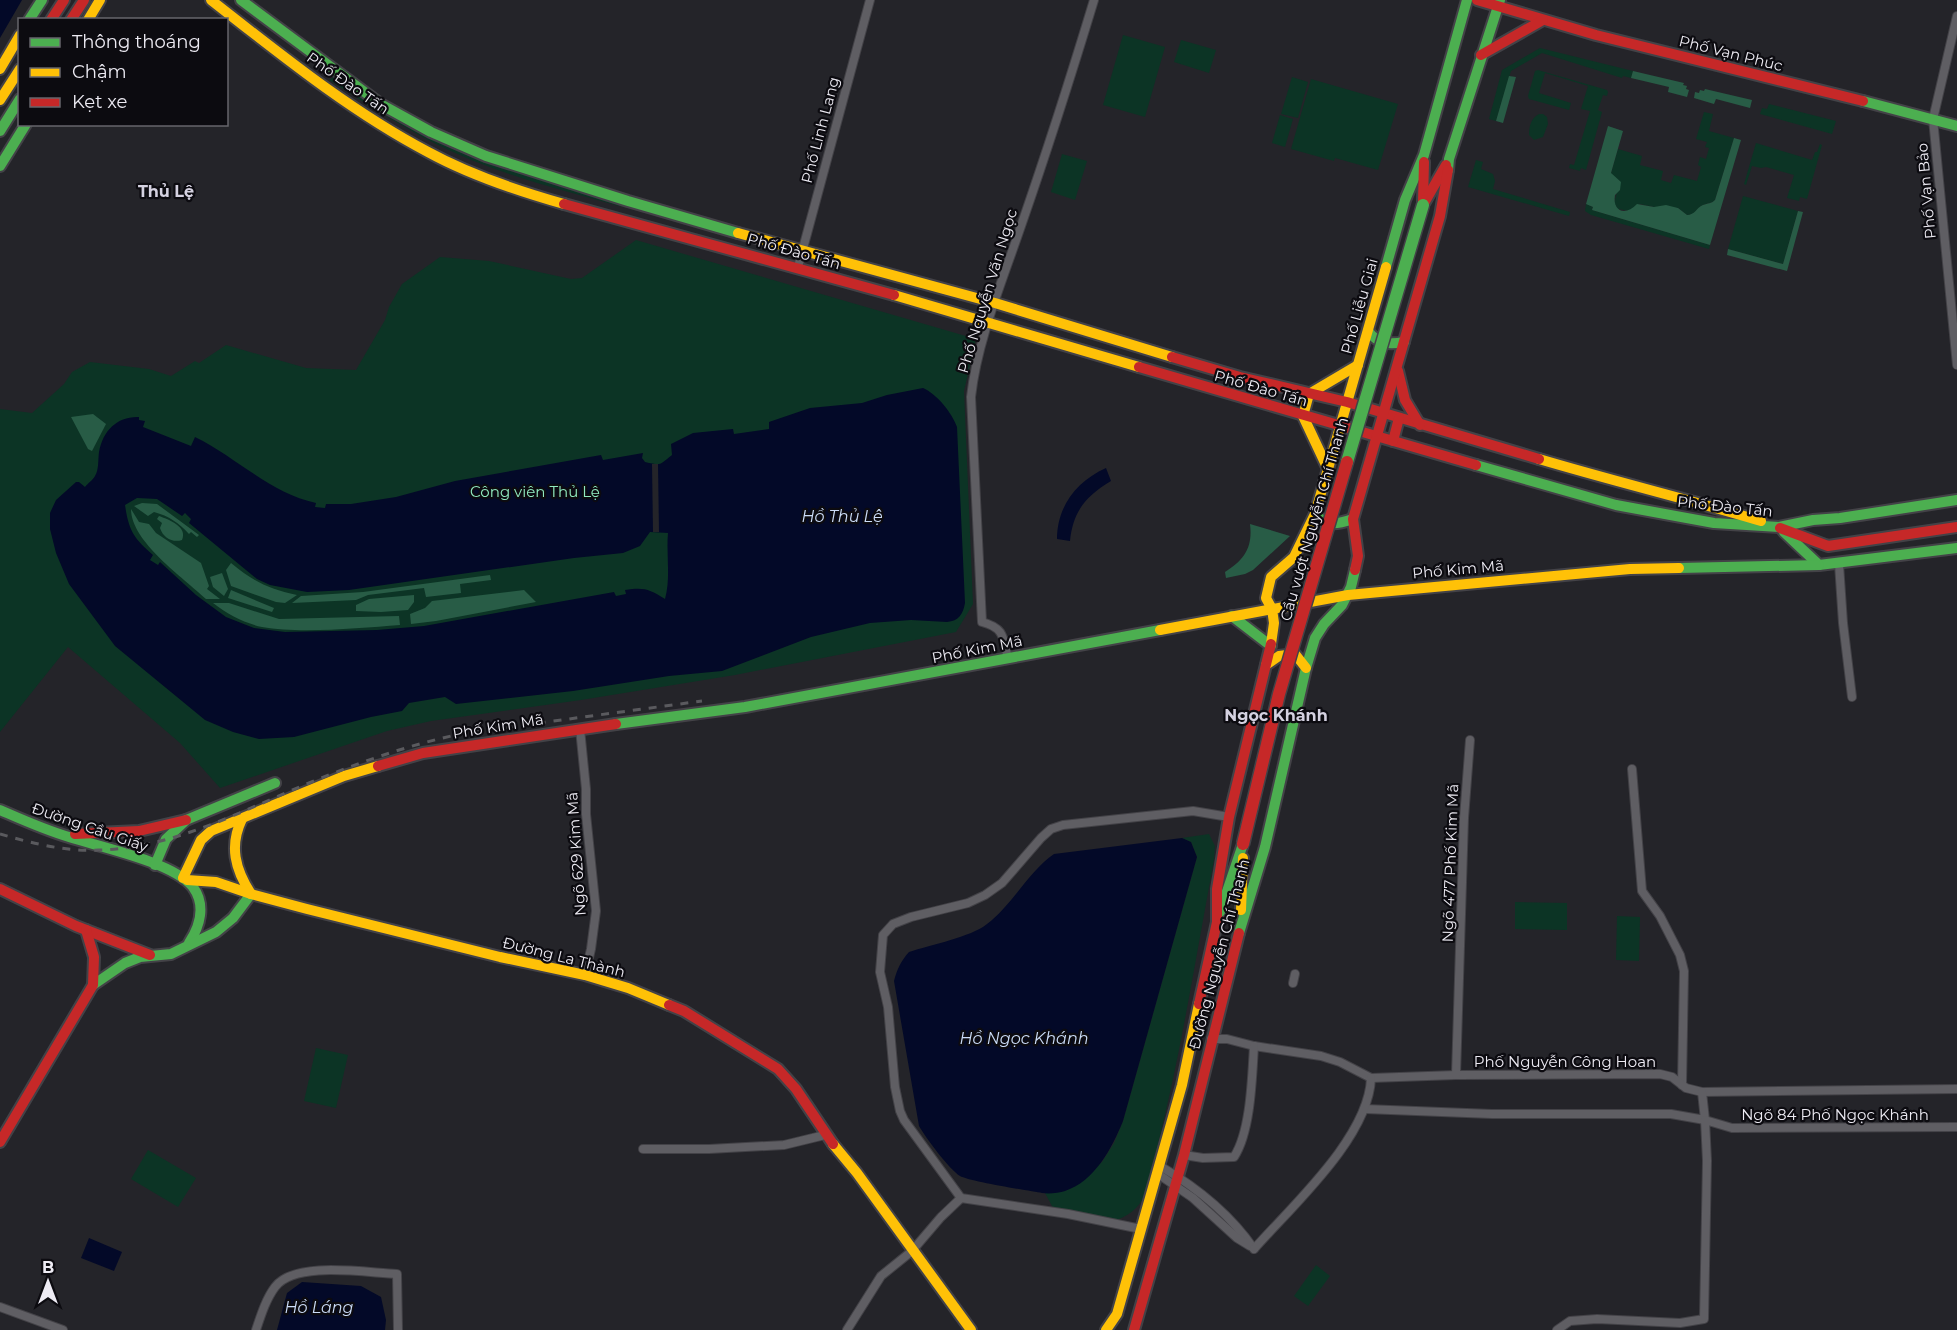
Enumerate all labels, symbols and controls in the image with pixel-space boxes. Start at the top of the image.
legend [18,18,228,126]
text: Thông thoáng [72,31,201,53]
street label: Phố Vạn Phúc [1677,31,1785,75]
street label: Phố Đào Tấn [303,48,393,118]
text: Chậm [72,61,127,83]
street label: Phố Linh Lang [797,75,843,185]
text: Kẹt xe [72,91,128,113]
street label: Phố Vạn Bảo [1912,142,1940,240]
district label: Thủ Lệ [138,182,194,201]
street label: Phố Nguyễn Văn Ngọc [953,207,1021,375]
street label: Phố Đào Tấn [745,229,843,273]
street label: Phố Liễu Giai [1336,256,1382,356]
street label: Phố Đào Tấn [1212,366,1310,410]
street label: Cầu vượt Nguyễn Chí Thanh [1276,415,1352,623]
park label: Công viên Thủ Lệ [470,482,600,501]
street label: Phố Đào Tấn [1676,492,1774,520]
water label: Hồ Thủ Lệ [801,507,883,526]
street label: Phố Kim Mã [1411,556,1505,582]
street label: Phố Kim Mã [930,631,1024,667]
district label: Ngọc Khánh [1224,706,1328,725]
street label: Phố Kim Mã [451,709,545,743]
street label: Ngõ 477 Phố Kim Mã [1438,783,1462,943]
street label: Ngõ 629 Kim Mã [562,791,590,917]
street label: Đường Cầu Giấy [29,798,151,856]
street label: Đường Nguyễn Chí Thanh [1184,857,1254,1051]
street label: Đường La Thành [501,933,627,981]
water label: Hồ Ngọc Khánh [959,1029,1089,1048]
street label: Phố Nguyễn Công Hoan [1474,1052,1656,1071]
street label: Ngõ 84 Phố Ngọc Khánh [1741,1105,1929,1124]
north arrow [18,1252,78,1312]
text: B [42,1258,54,1277]
water label: Hồ Láng [284,1298,354,1317]

